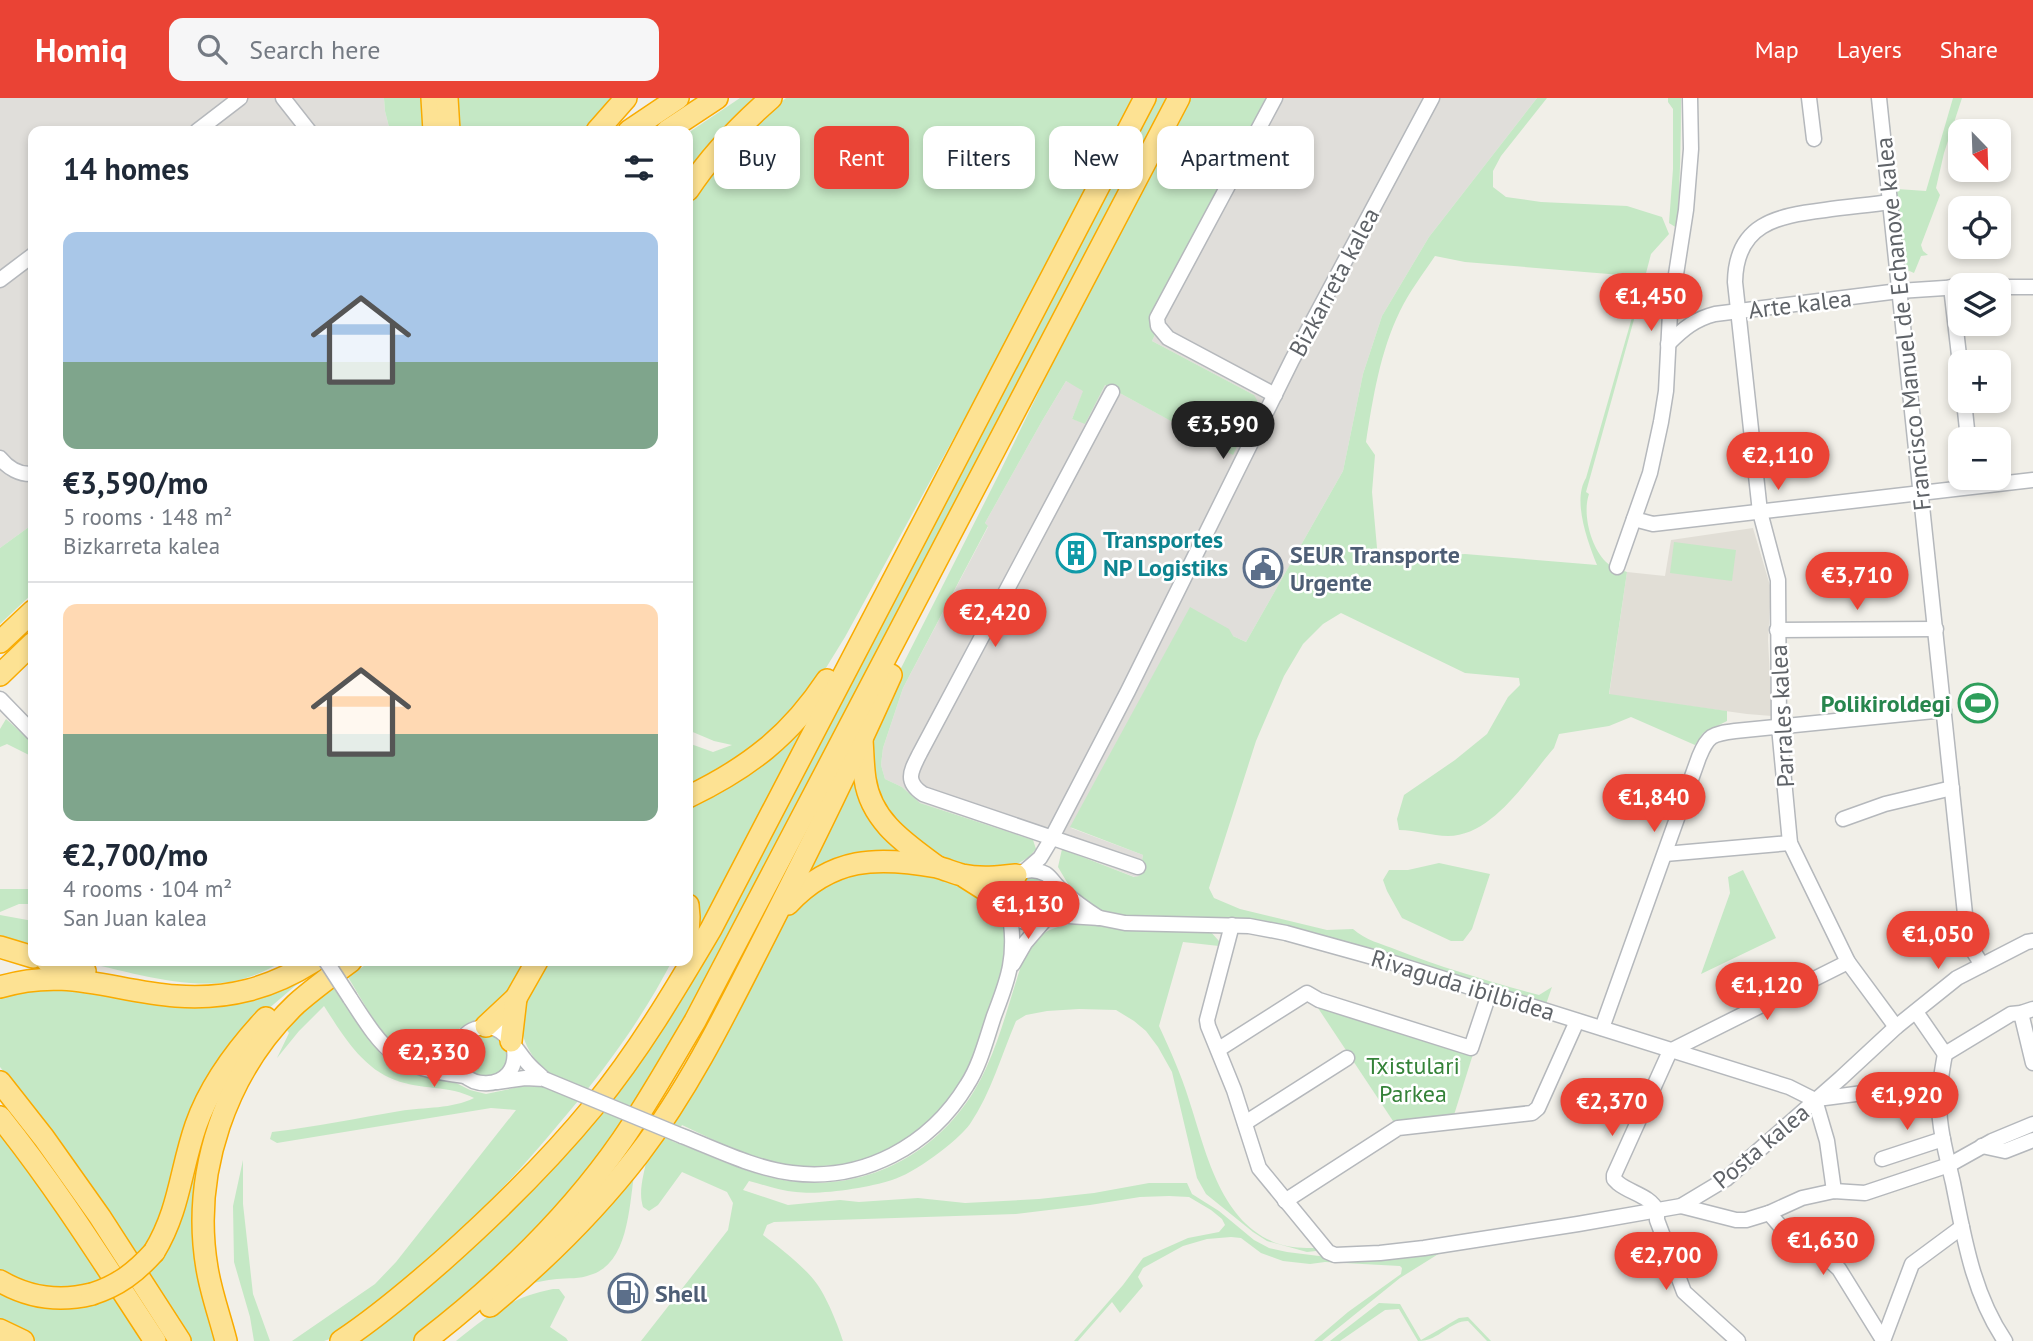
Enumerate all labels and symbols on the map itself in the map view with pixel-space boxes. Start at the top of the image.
north arrow [1948,119,2011,182]
street label: Francisco Manuel de Echanove kalea [1868,136,1938,512]
street label: Bizkarreta kalea [1282,202,1386,362]
pin: €1,450 [1594,274,1708,333]
street label: Arte kalea [1747,282,1853,326]
pin: €3,590 [1166,402,1280,461]
pin: €2,110 [1721,432,1835,492]
place label: Transportes NP Logistiks [1103,524,1228,583]
building icon: Transportes NP Logistiks [1055,532,1097,574]
place label: SEUR Transporte Urgente [1290,539,1460,598]
public building icon: SEUR Transporte Urgente [1242,547,1284,589]
pin: €3,710 [1800,552,1914,612]
pin: €2,420 [938,589,1052,649]
street label: Parrales kalea [1763,644,1801,788]
sports icon: Polikiroldegi [1957,682,1999,724]
place label: Polikiroldegi [1821,688,1951,719]
pin: €1,840 [1597,774,1711,834]
pin: €1,130 [971,882,1085,941]
pin: €1,050 [1881,912,1995,971]
street label: Rivaguda ibilbidea [1367,942,1559,1028]
pin: €1,120 [1710,962,1824,1022]
pin: €2,330 [377,1030,491,1089]
park label: Txistulari Parkea [1366,1050,1460,1109]
pin: €1,920 [1850,1072,1964,1132]
pin: €2,370 [1555,1079,1669,1138]
street label: Posta kalea [1706,1097,1816,1195]
pin: €1,630 [1766,1218,1880,1277]
pin: €2,700 [1609,1232,1723,1292]
fuel station icon: Shell [607,1272,649,1314]
place label: Shell [655,1278,708,1309]

